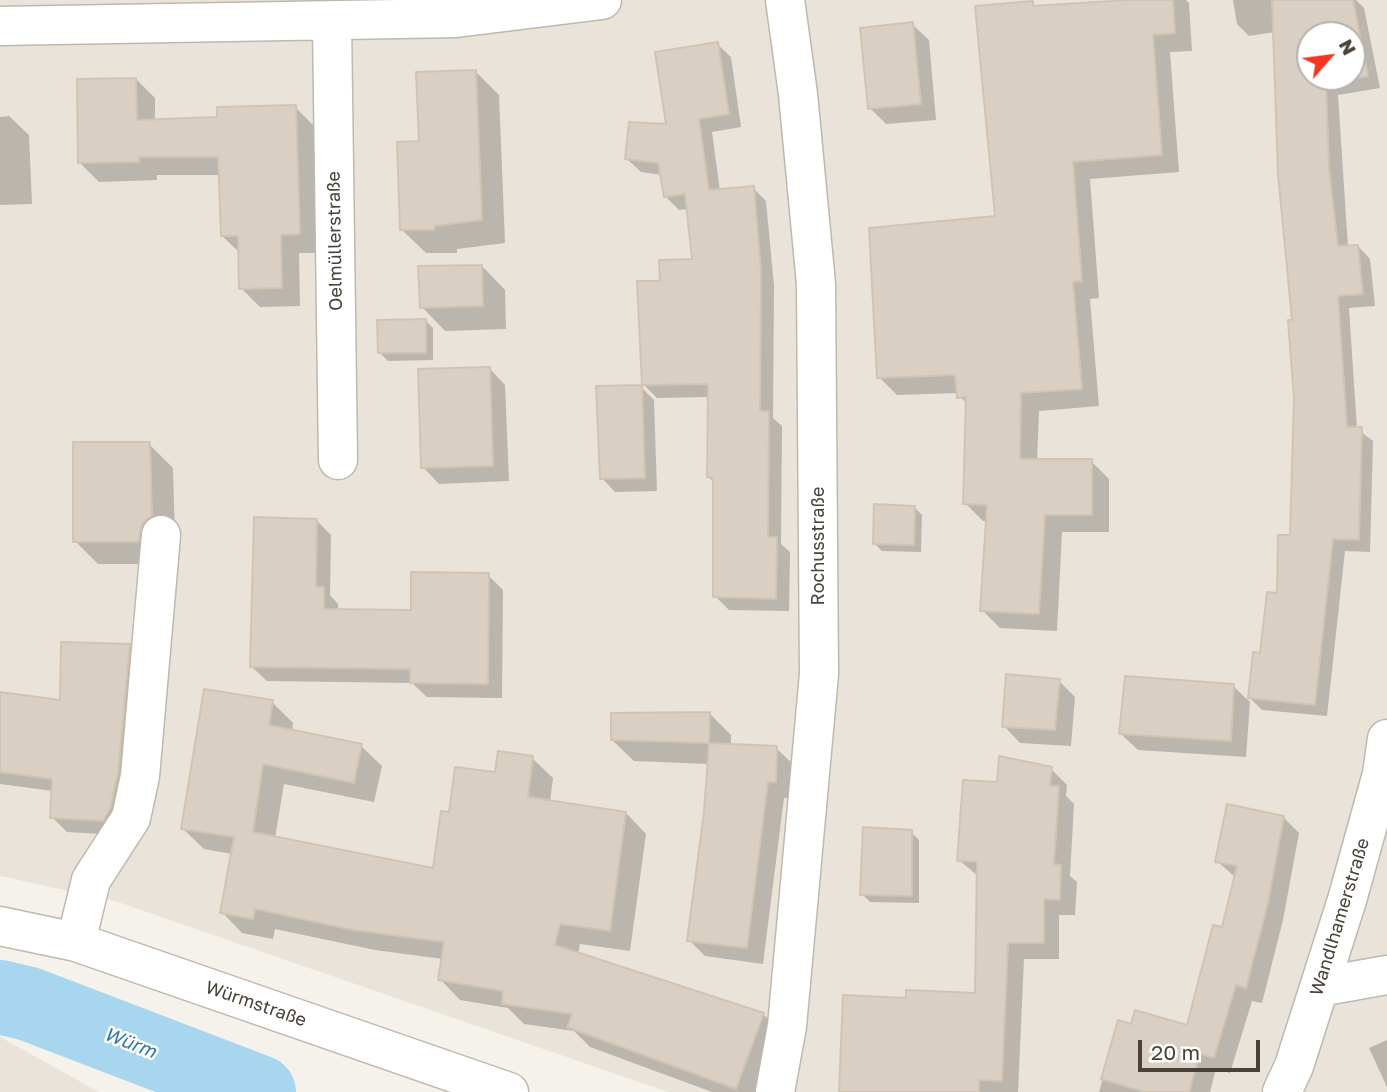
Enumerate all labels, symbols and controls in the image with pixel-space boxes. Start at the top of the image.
north arrow [1296,21,1366,91]
text: N [1335,35,1362,59]
street label: Oelmüllerstraße [323,171,347,311]
street label: Rochusstraße [807,487,829,605]
street label: Wandlhamerstraße [1306,835,1374,999]
street label: Würmstraße [203,977,309,1031]
water label: Würm [101,1023,159,1063]
scale bar [1142,1026,1264,1070]
text: 20 m [1151,1039,1200,1065]

